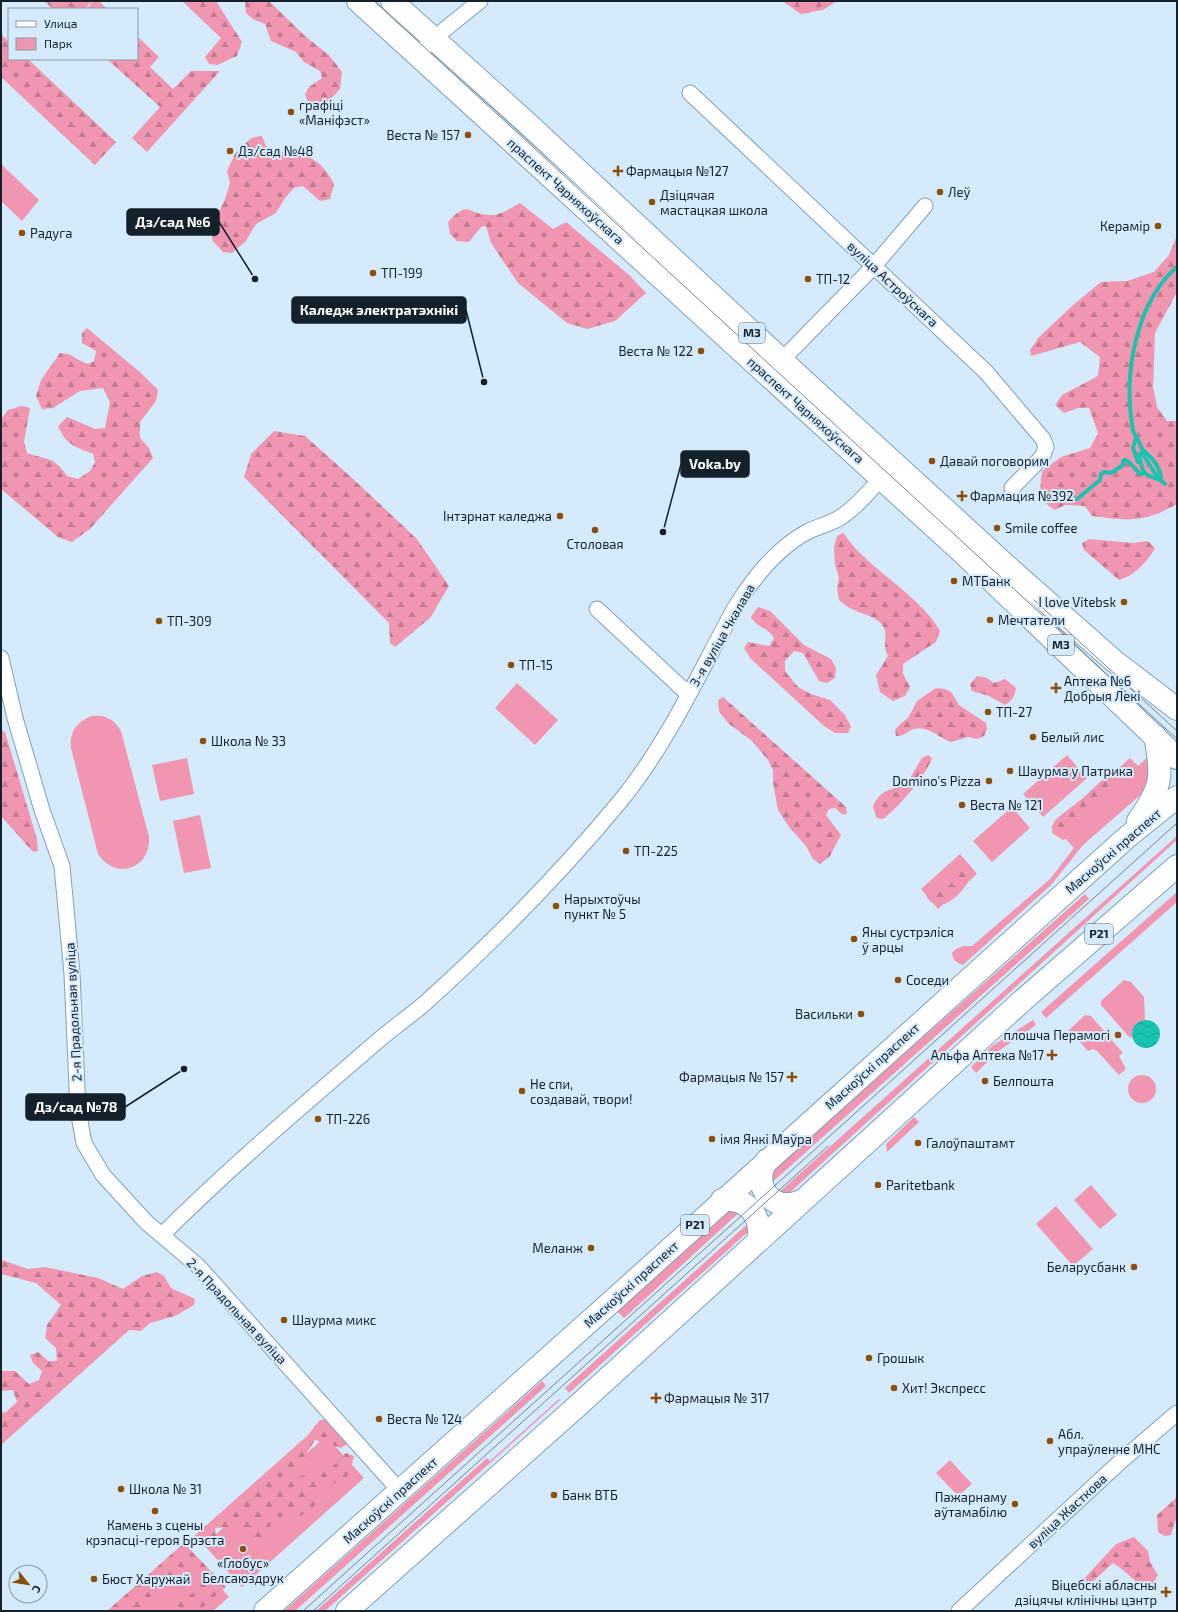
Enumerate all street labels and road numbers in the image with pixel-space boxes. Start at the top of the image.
street label: праспект Чарняхоўскага [504,134,628,248]
street label: вуліца Астроўскага [844,238,942,330]
road number: М3 [739,323,765,343]
street label: праспект Чарняхоўскага [744,353,868,467]
street label: 3-я вуліца Чкалава [686,581,758,689]
road number: М3 [1048,635,1074,655]
street label: Маскоўскі праспект [1062,805,1165,897]
road number: Р21 [1085,924,1113,944]
street label: 2-я Прадольная вуліца [61,942,85,1082]
street label: Маскоўскі праспект [821,1019,923,1113]
road number: Р21 [681,1215,709,1235]
street label: Маскоўскі праспект [580,1237,682,1331]
street label: 2-я Прадольная вуліца [184,1255,290,1367]
street label: Маскоўскі праспект [339,1453,441,1547]
street label: вуліца Жасткова [1024,1470,1110,1552]

